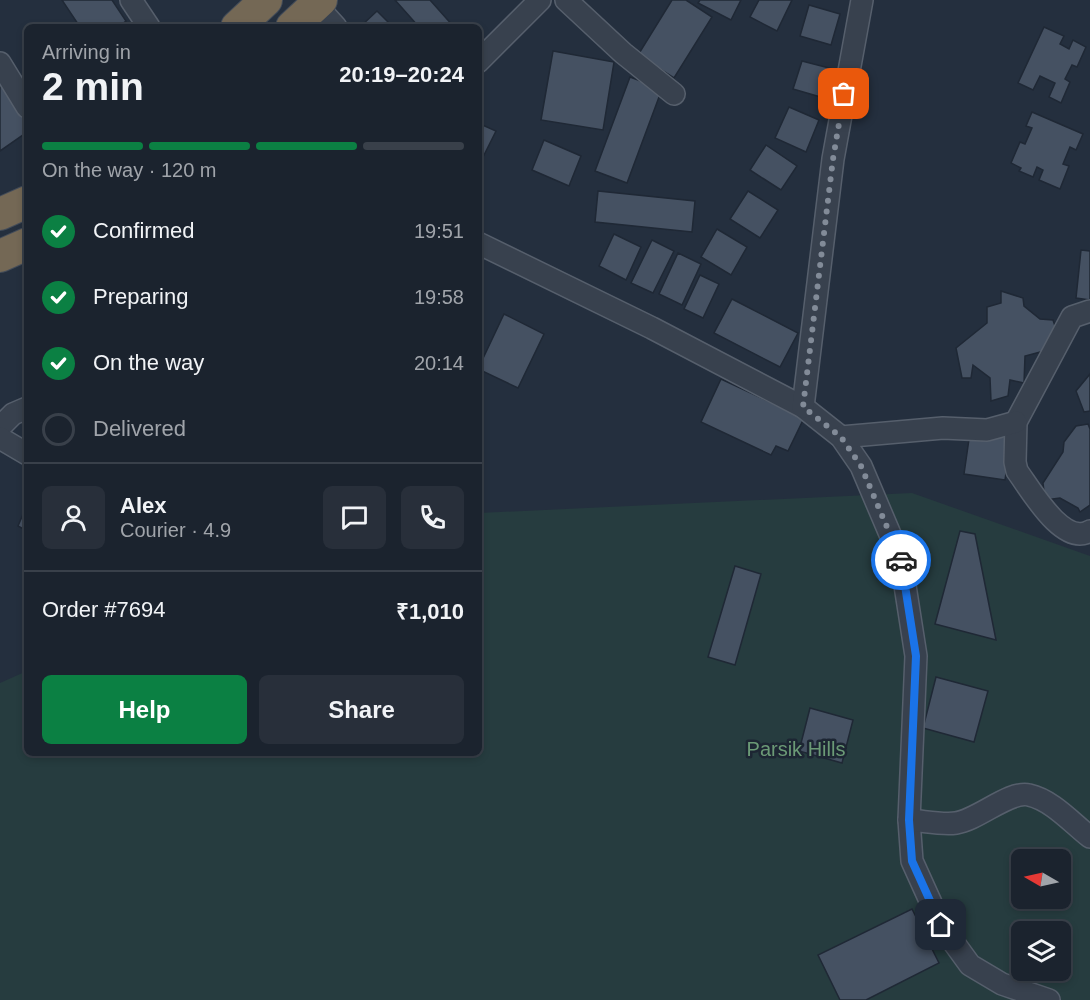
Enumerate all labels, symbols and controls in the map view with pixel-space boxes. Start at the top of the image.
text: Arriving in [42,41,131,63]
text: 20:19–20:24 [339,62,464,87]
text: 2 min [42,65,144,108]
pin [818,68,869,119]
icon: bag [827,77,860,110]
text: On the way · 120 m [42,159,217,181]
icon: check [42,215,75,248]
text: Confirmed [93,218,194,243]
text: 19:51 [414,220,464,242]
icon: check [42,281,75,314]
text: Preparing [93,284,188,309]
text: 19:58 [414,286,464,308]
icon: check [42,347,75,380]
text: On the way [93,350,204,375]
text: 20:14 [414,352,464,374]
text: Delivered [93,416,186,441]
button: person [42,486,105,549]
button: chat [323,486,386,549]
button: phone [401,486,464,549]
text: Alex [120,493,166,518]
text: Courier · 4.9 [120,519,231,541]
courier [871,530,931,590]
icon: car [885,544,918,577]
text: Order #7694 [42,597,166,622]
text: ₹1,010 [396,599,464,624]
button: Help [42,675,247,744]
button: Share [259,675,464,744]
park label: Parsik Hills [747,738,845,760]
north arrow [1011,849,1071,909]
map controls [1011,849,1071,981]
pin [915,899,966,950]
icon: home [924,908,957,941]
button: layers [1011,921,1071,981]

